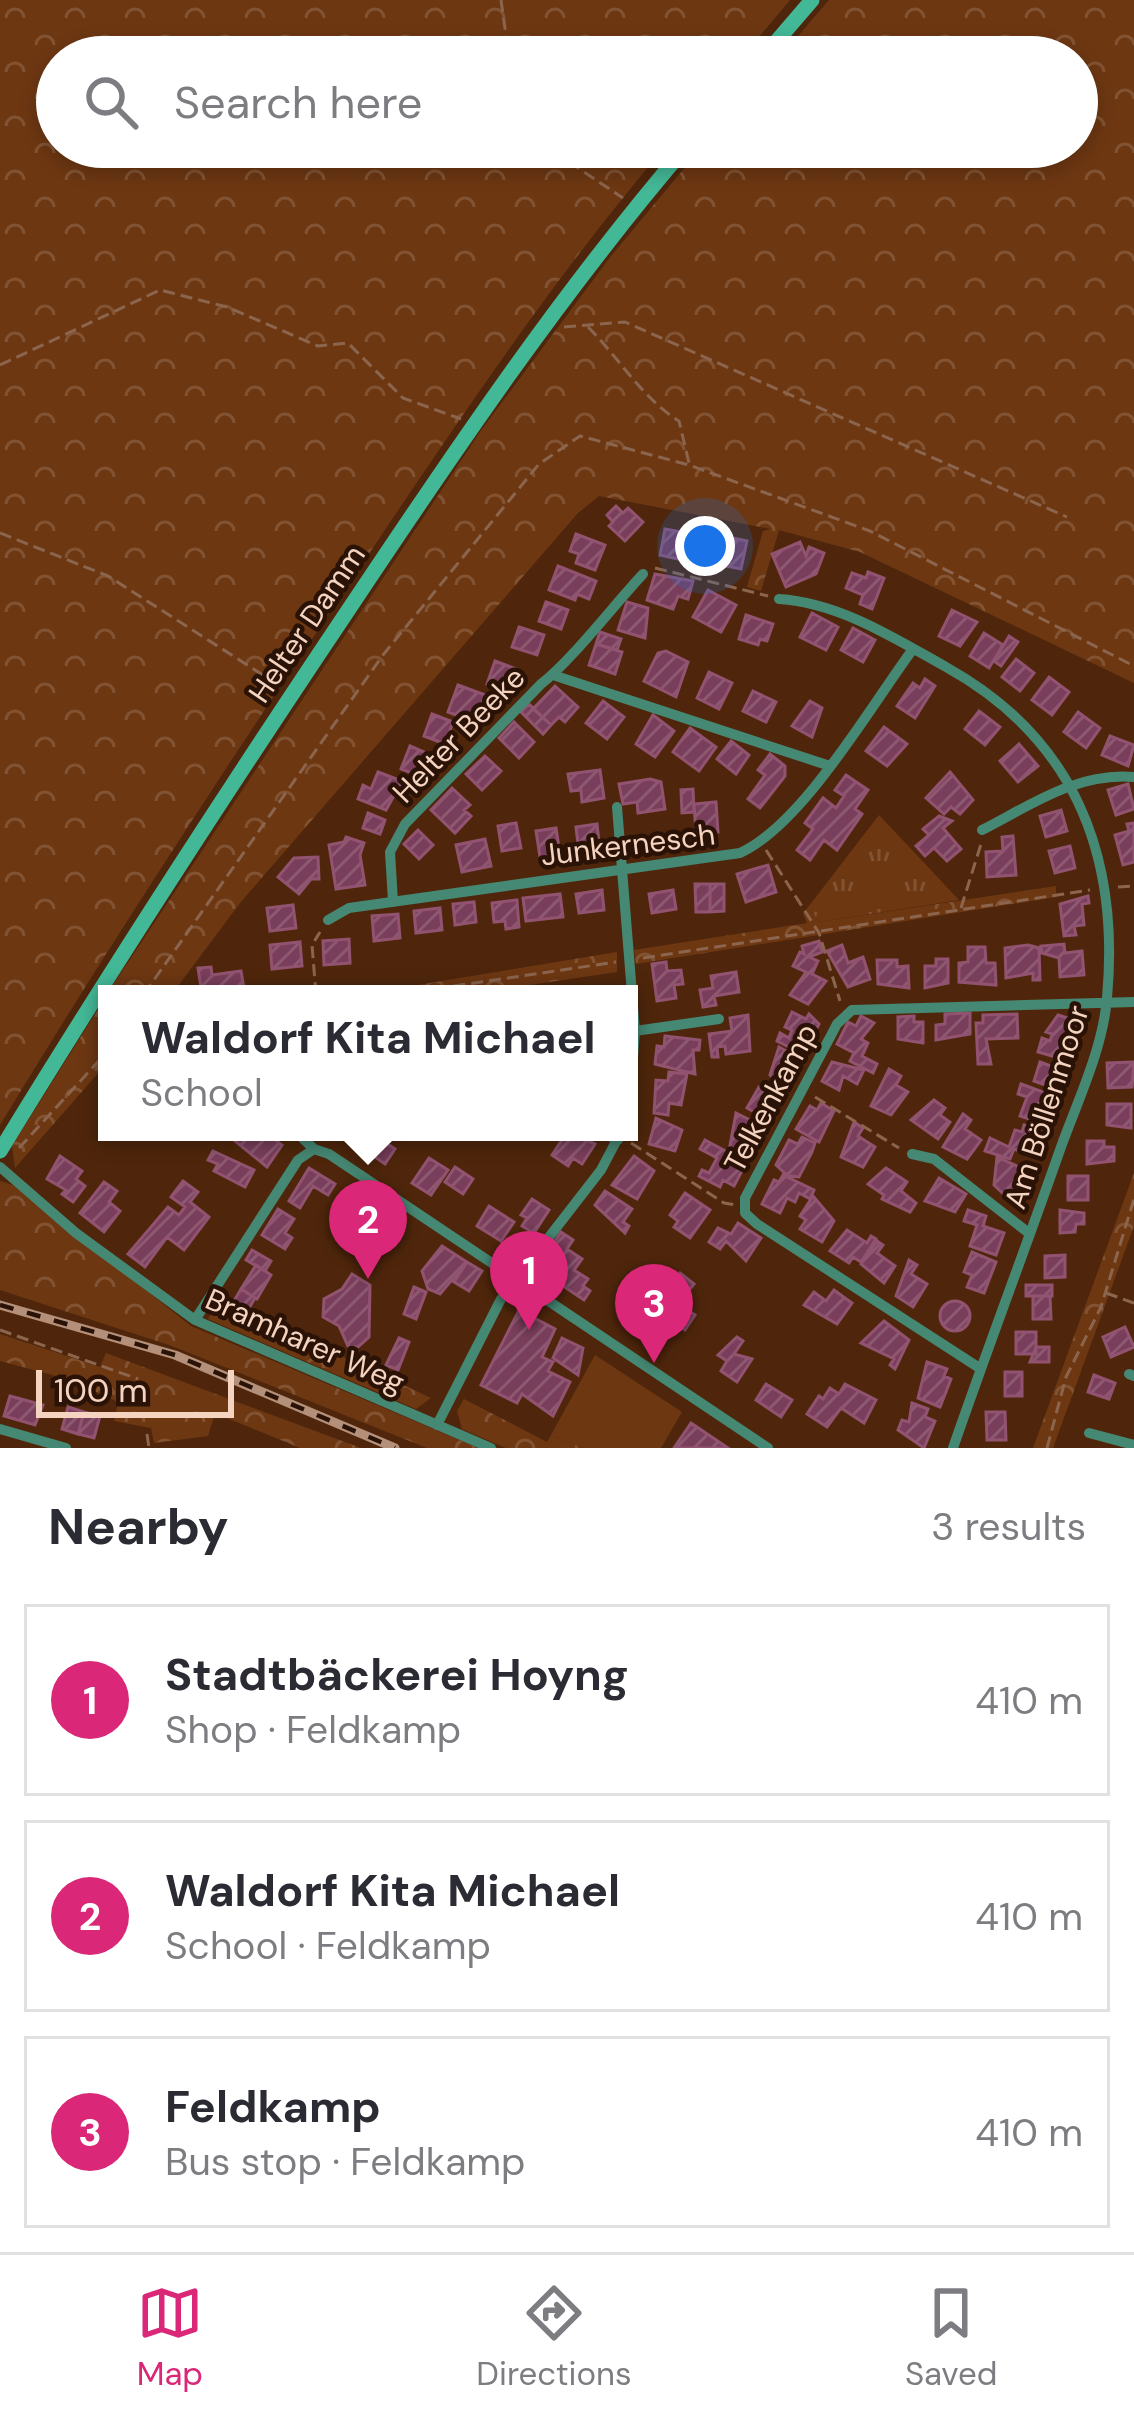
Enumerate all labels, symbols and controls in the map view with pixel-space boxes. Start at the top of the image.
search box [36,36,1098,168]
icon: search [78,69,144,135]
text: Search here [174,73,422,132]
your location [675,516,735,576]
street label: Helter Damm [240,537,374,710]
street label: Helter Beeke [384,658,533,811]
street label: Junkernesch [539,814,717,875]
popup [98,985,638,1141]
street label: Am Böllenmoor [995,1000,1098,1213]
text: Waldorf Kita Michael [140,1008,596,1067]
street label: Telkenkamp [715,1017,826,1179]
text: School [140,1067,263,1118]
pin: 2 [329,1180,407,1279]
pin: 1 [490,1231,568,1330]
pin: 3 [615,1264,693,1363]
street label: Bramharer Weg [200,1279,411,1402]
scale bar [36,1364,234,1417]
text: 100 m [54,1369,148,1412]
text: Nearby [48,1493,229,1560]
text: 3 results [931,1501,1086,1552]
text: Stadtbäckerei Hoyng [165,1645,629,1704]
text: 1 [83,1675,97,1726]
text: 410 m [975,1675,1083,1726]
text: Shop · Feldkamp [165,1704,461,1755]
text: Waldorf Kita Michael [165,1861,620,1920]
text: 2 [79,1891,101,1942]
text: 410 m [975,1891,1083,1942]
text: School · Feldkamp [165,1920,491,1971]
text: Feldkamp [165,2077,381,2136]
text: 3 [78,2107,102,2158]
text: 410 m [975,2107,1083,2158]
text: Bus stop · Feldkamp [165,2136,526,2187]
tab: Map [137,2280,203,2395]
tab: Directions [476,2280,632,2395]
tab: Saved [905,2280,997,2395]

